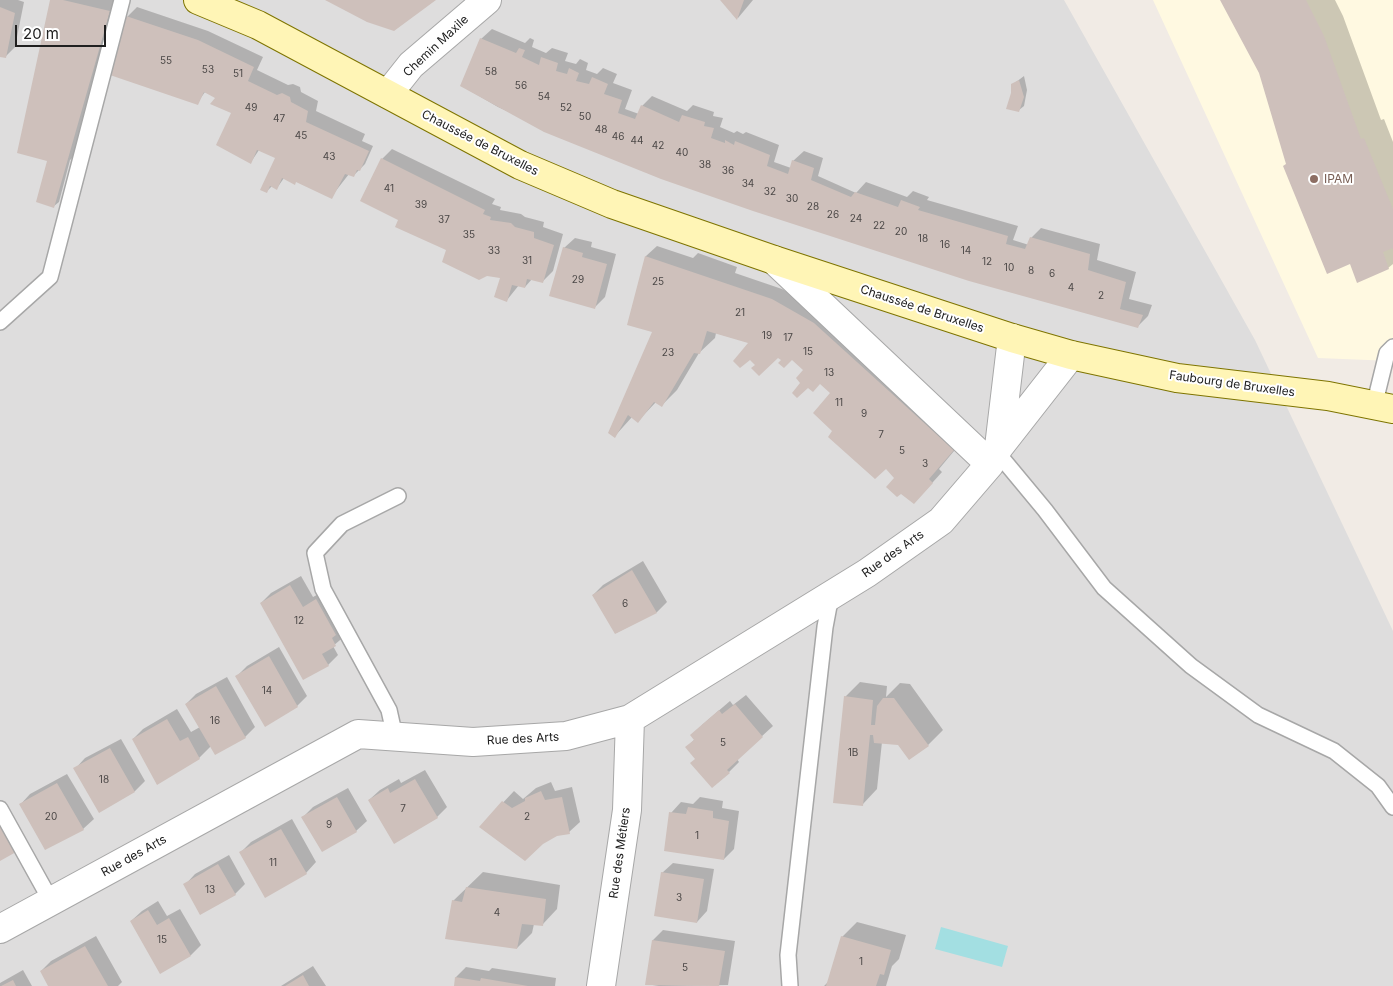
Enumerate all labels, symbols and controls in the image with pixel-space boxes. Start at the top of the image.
street label: Chemin Maxile [400,12,472,80]
scale bar [18,15,109,47]
text: 20 m [23,24,59,43]
house number: 55 [160,55,172,67]
house number: 53 [202,64,214,76]
house number: 58 [485,66,497,78]
house number: 51 [233,68,243,80]
house number: 56 [515,80,527,92]
house number: 54 [538,91,550,103]
house number: 49 [245,102,257,114]
house number: 52 [560,102,572,114]
street label: Chaussée de Bruxelles [419,107,541,179]
house number: 50 [579,111,591,123]
house number: 47 [273,113,285,125]
house number: 48 [595,124,607,136]
house number: 45 [295,130,307,142]
house number: 46 [612,131,624,143]
house number: 44 [631,135,643,147]
house number: 42 [652,140,664,152]
house number: 40 [676,147,688,159]
house number: 43 [323,151,335,163]
house number: 38 [699,159,711,171]
house number: 36 [722,165,734,177]
place label: IPAM [1324,172,1353,186]
marker: IPAM [1308,173,1320,185]
house number: 34 [742,178,754,190]
house number: 41 [384,183,394,195]
house number: 32 [764,186,776,198]
house number: 30 [786,193,798,205]
house number: 39 [415,199,427,211]
house number: 28 [807,201,819,213]
house number: 26 [827,209,839,221]
house number: 24 [850,213,862,225]
house number: 37 [438,214,450,226]
house number: 22 [873,220,885,232]
house number: 20 [895,226,907,238]
house number: 35 [463,229,475,241]
house number: 18 [918,233,928,245]
house number: 16 [940,239,950,251]
house number: 33 [488,245,500,257]
house number: 14 [961,245,971,257]
house number: 31 [522,255,532,267]
house number: 12 [982,256,992,268]
house number: 10 [1004,262,1014,274]
house number: 8 [1028,265,1034,277]
house number: 6 [1049,268,1055,280]
house number: 29 [572,274,584,286]
house number: 25 [652,276,664,288]
street label: Chaussée de Bruxelles [858,282,986,336]
house number: 4 [1068,282,1074,294]
house number: 2 [1098,290,1104,302]
house number: 21 [735,307,745,319]
house number: 19 [762,330,772,342]
house number: 17 [783,332,793,344]
house number: 15 [803,346,813,358]
house number: 23 [662,347,674,359]
house number: 13 [824,367,834,379]
street label: Faubourg de Bruxelles [1168,368,1296,400]
house number: 11 [835,397,843,409]
house number: 9 [861,408,867,420]
house number: 7 [878,429,884,441]
house number: 5 [899,445,905,457]
house number: 3 [922,458,928,470]
street label: Rue des Arts [859,527,927,581]
house number: 6 [622,598,628,610]
house number: 12 [294,615,304,627]
house number: 14 [262,685,272,697]
house number: 16 [210,715,220,727]
street label: Rue des Arts [486,730,560,748]
house number: 5 [720,737,726,749]
house number: 1B [848,747,858,759]
house number: 18 [99,774,109,786]
house number: 7 [400,803,406,815]
street label: Rue des Métiers [606,807,634,899]
house number: 20 [45,811,57,823]
house number: 2 [524,811,530,823]
house number: 9 [326,819,332,831]
house number: 1 [695,830,699,842]
street label: Rue des Arts [99,832,169,880]
house number: 11 [269,857,277,869]
house number: 13 [205,884,215,896]
house number: 3 [676,892,682,904]
house number: 4 [494,907,500,919]
house number: 15 [157,934,167,946]
house number: 1 [859,956,863,968]
house number: 5 [682,962,688,974]

